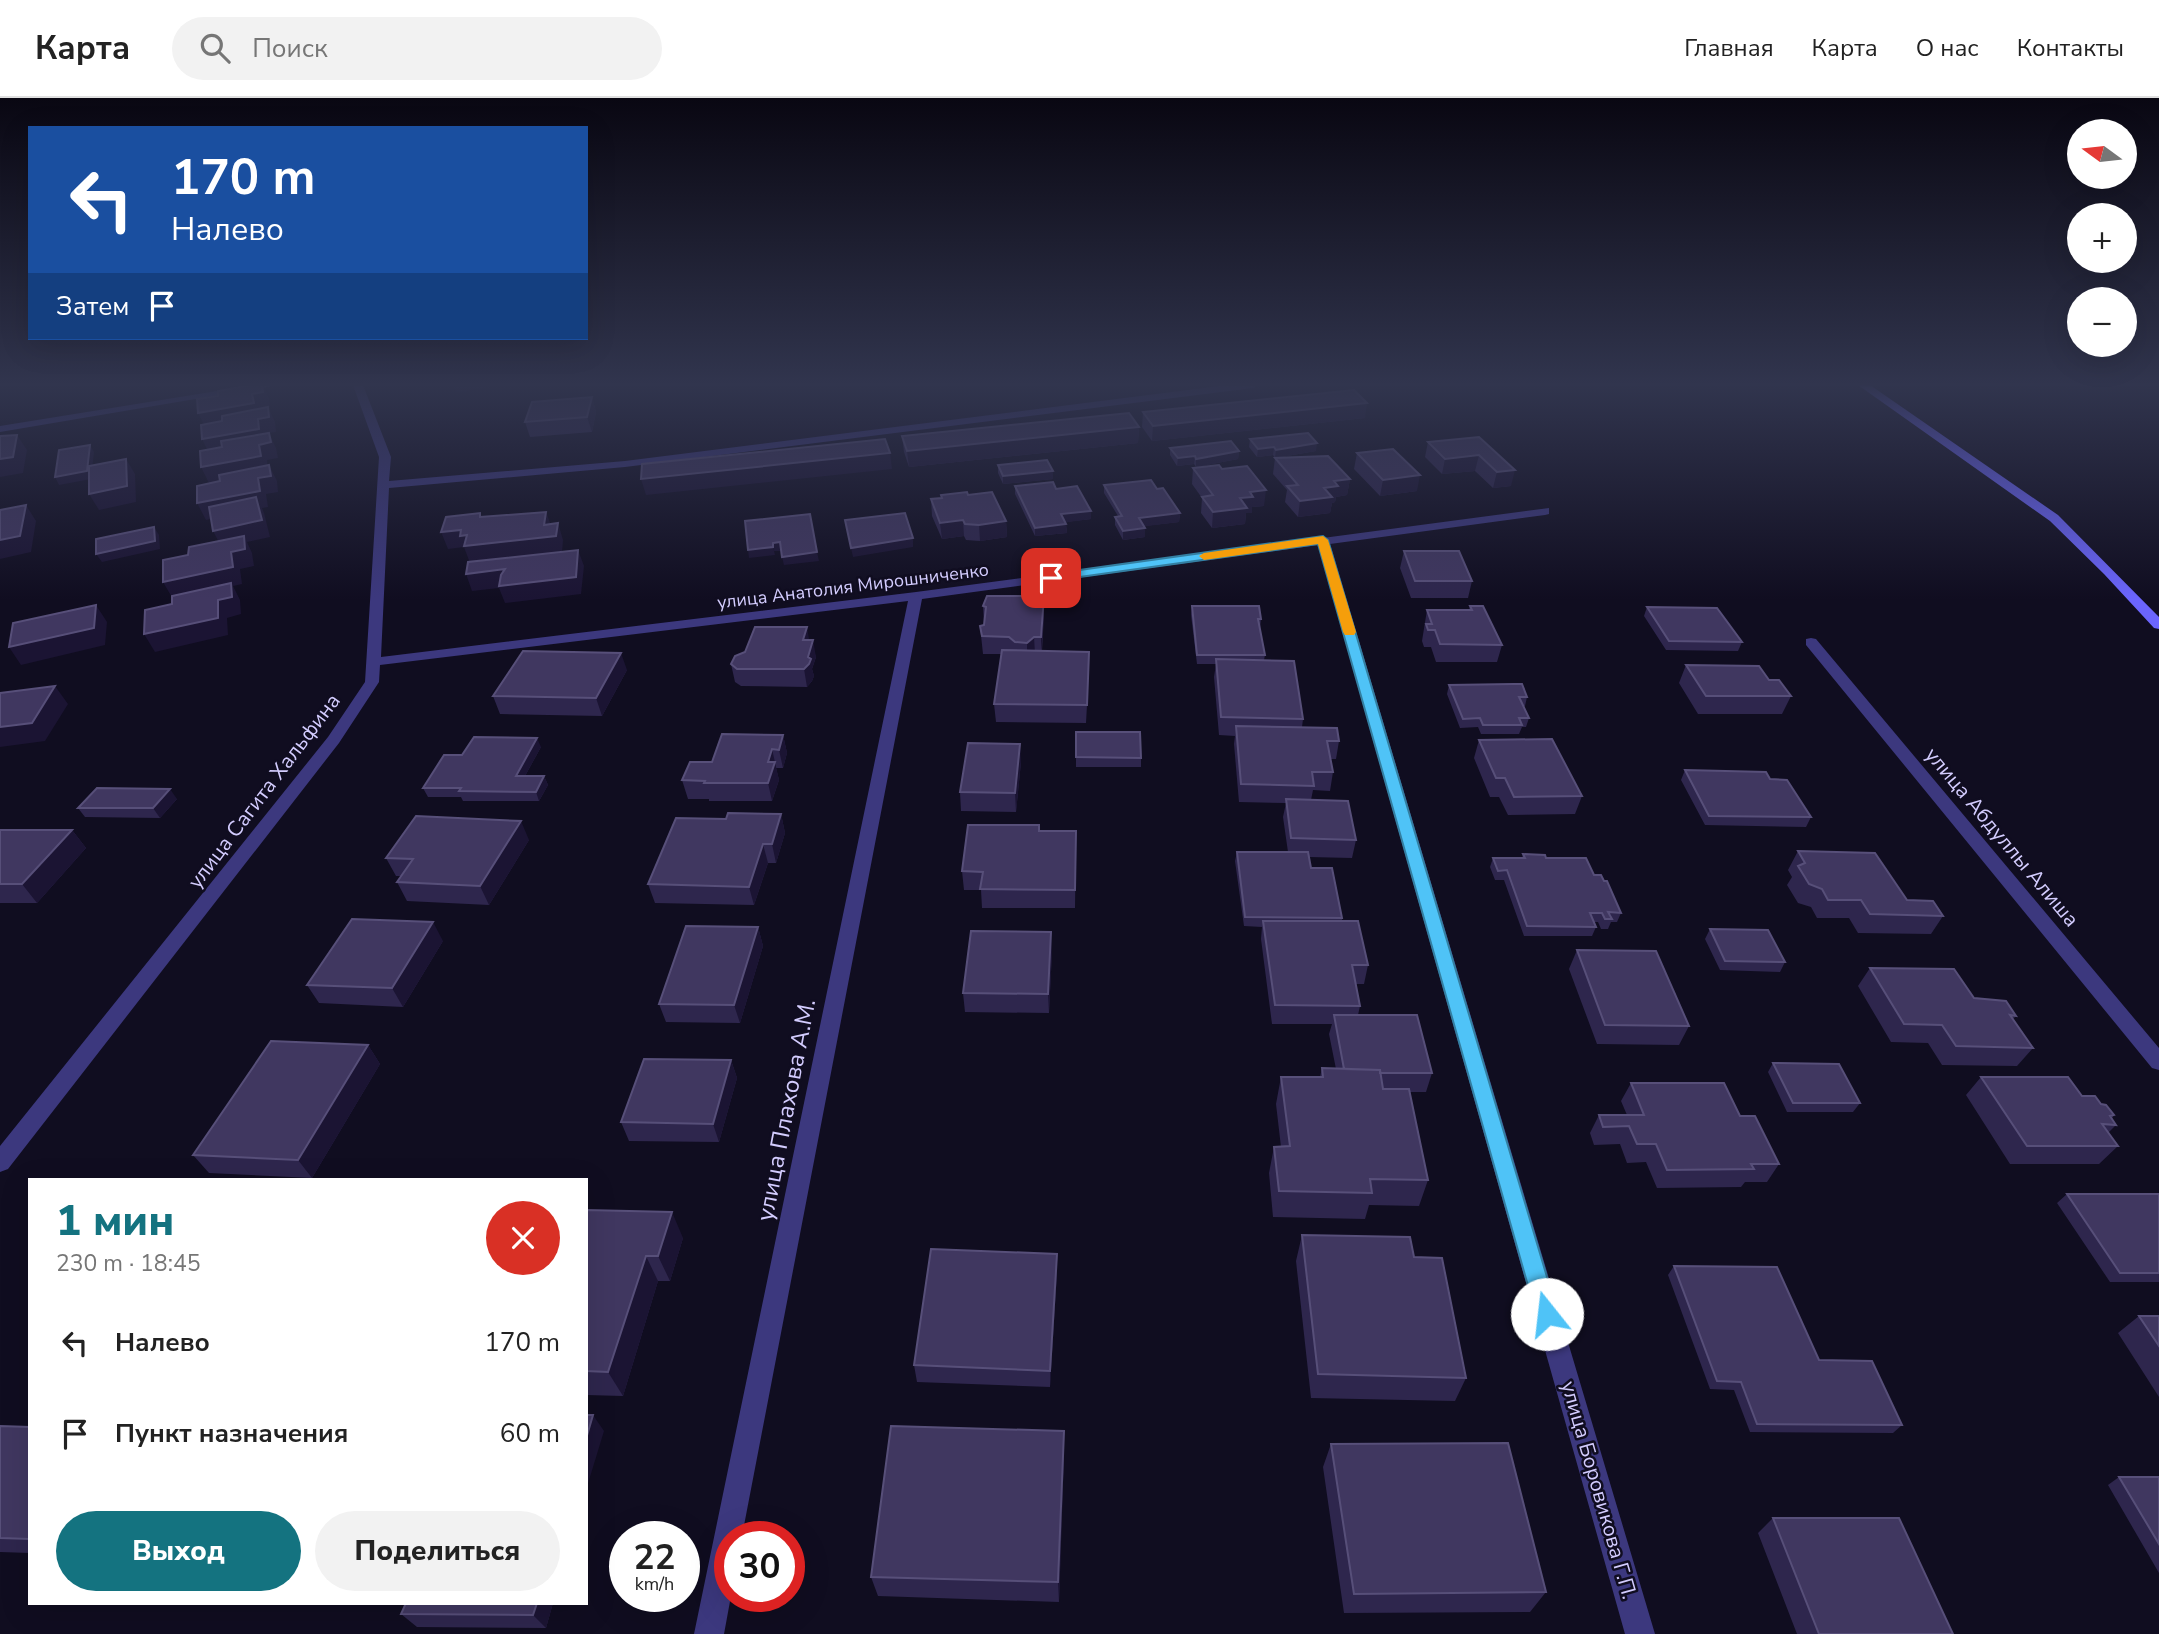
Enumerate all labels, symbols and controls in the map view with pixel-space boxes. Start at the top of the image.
search box [172,17,662,80]
text: Карта [35,26,130,71]
icon: search [196,29,234,67]
text: Поиск [252,31,328,66]
text: Главная [1684,32,1774,64]
text: Карта [1812,32,1878,64]
text: О нас [1916,32,1979,64]
text: Контакты [2017,32,2124,64]
north arrow [2067,119,2137,189]
map controls [2067,119,2137,357]
text: 170 m [171,144,315,211]
icon: left [56,154,147,245]
button: + [2067,203,2137,273]
text: Налево [171,208,284,251]
icon: arrive [143,287,181,325]
button: − [2067,287,2137,357]
text: Затем [56,289,129,324]
pin [1021,548,1081,608]
street label: улица Анатолия Мирошниченко [716,557,990,615]
icon: arrive [1032,559,1070,597]
street label: улица Сагита Хальфина [181,688,347,894]
street label: улица Абдуллы Алиша [1919,741,2085,933]
street label: улица Плахова А.М. [749,996,823,1224]
text: 1 мин [56,1193,174,1250]
button: close [486,1201,560,1275]
text: 230 m · 18:45 [56,1248,201,1279]
position arrow [1510,1277,1584,1351]
icon: left [56,1324,94,1362]
text: Налево [115,1325,210,1360]
text: 170 m [484,1325,560,1360]
street label: улица Боровикова Г.П. [1554,1378,1644,1602]
icon: arrive [56,1415,94,1453]
text: Пункт назначения [115,1416,348,1451]
text: 60 m [500,1416,560,1451]
button: Выход [56,1511,301,1591]
button: Поделиться [315,1511,560,1591]
speed limit sign: 30 [714,1521,805,1612]
text: 22 [633,1534,676,1581]
text: km/h [635,1572,674,1596]

